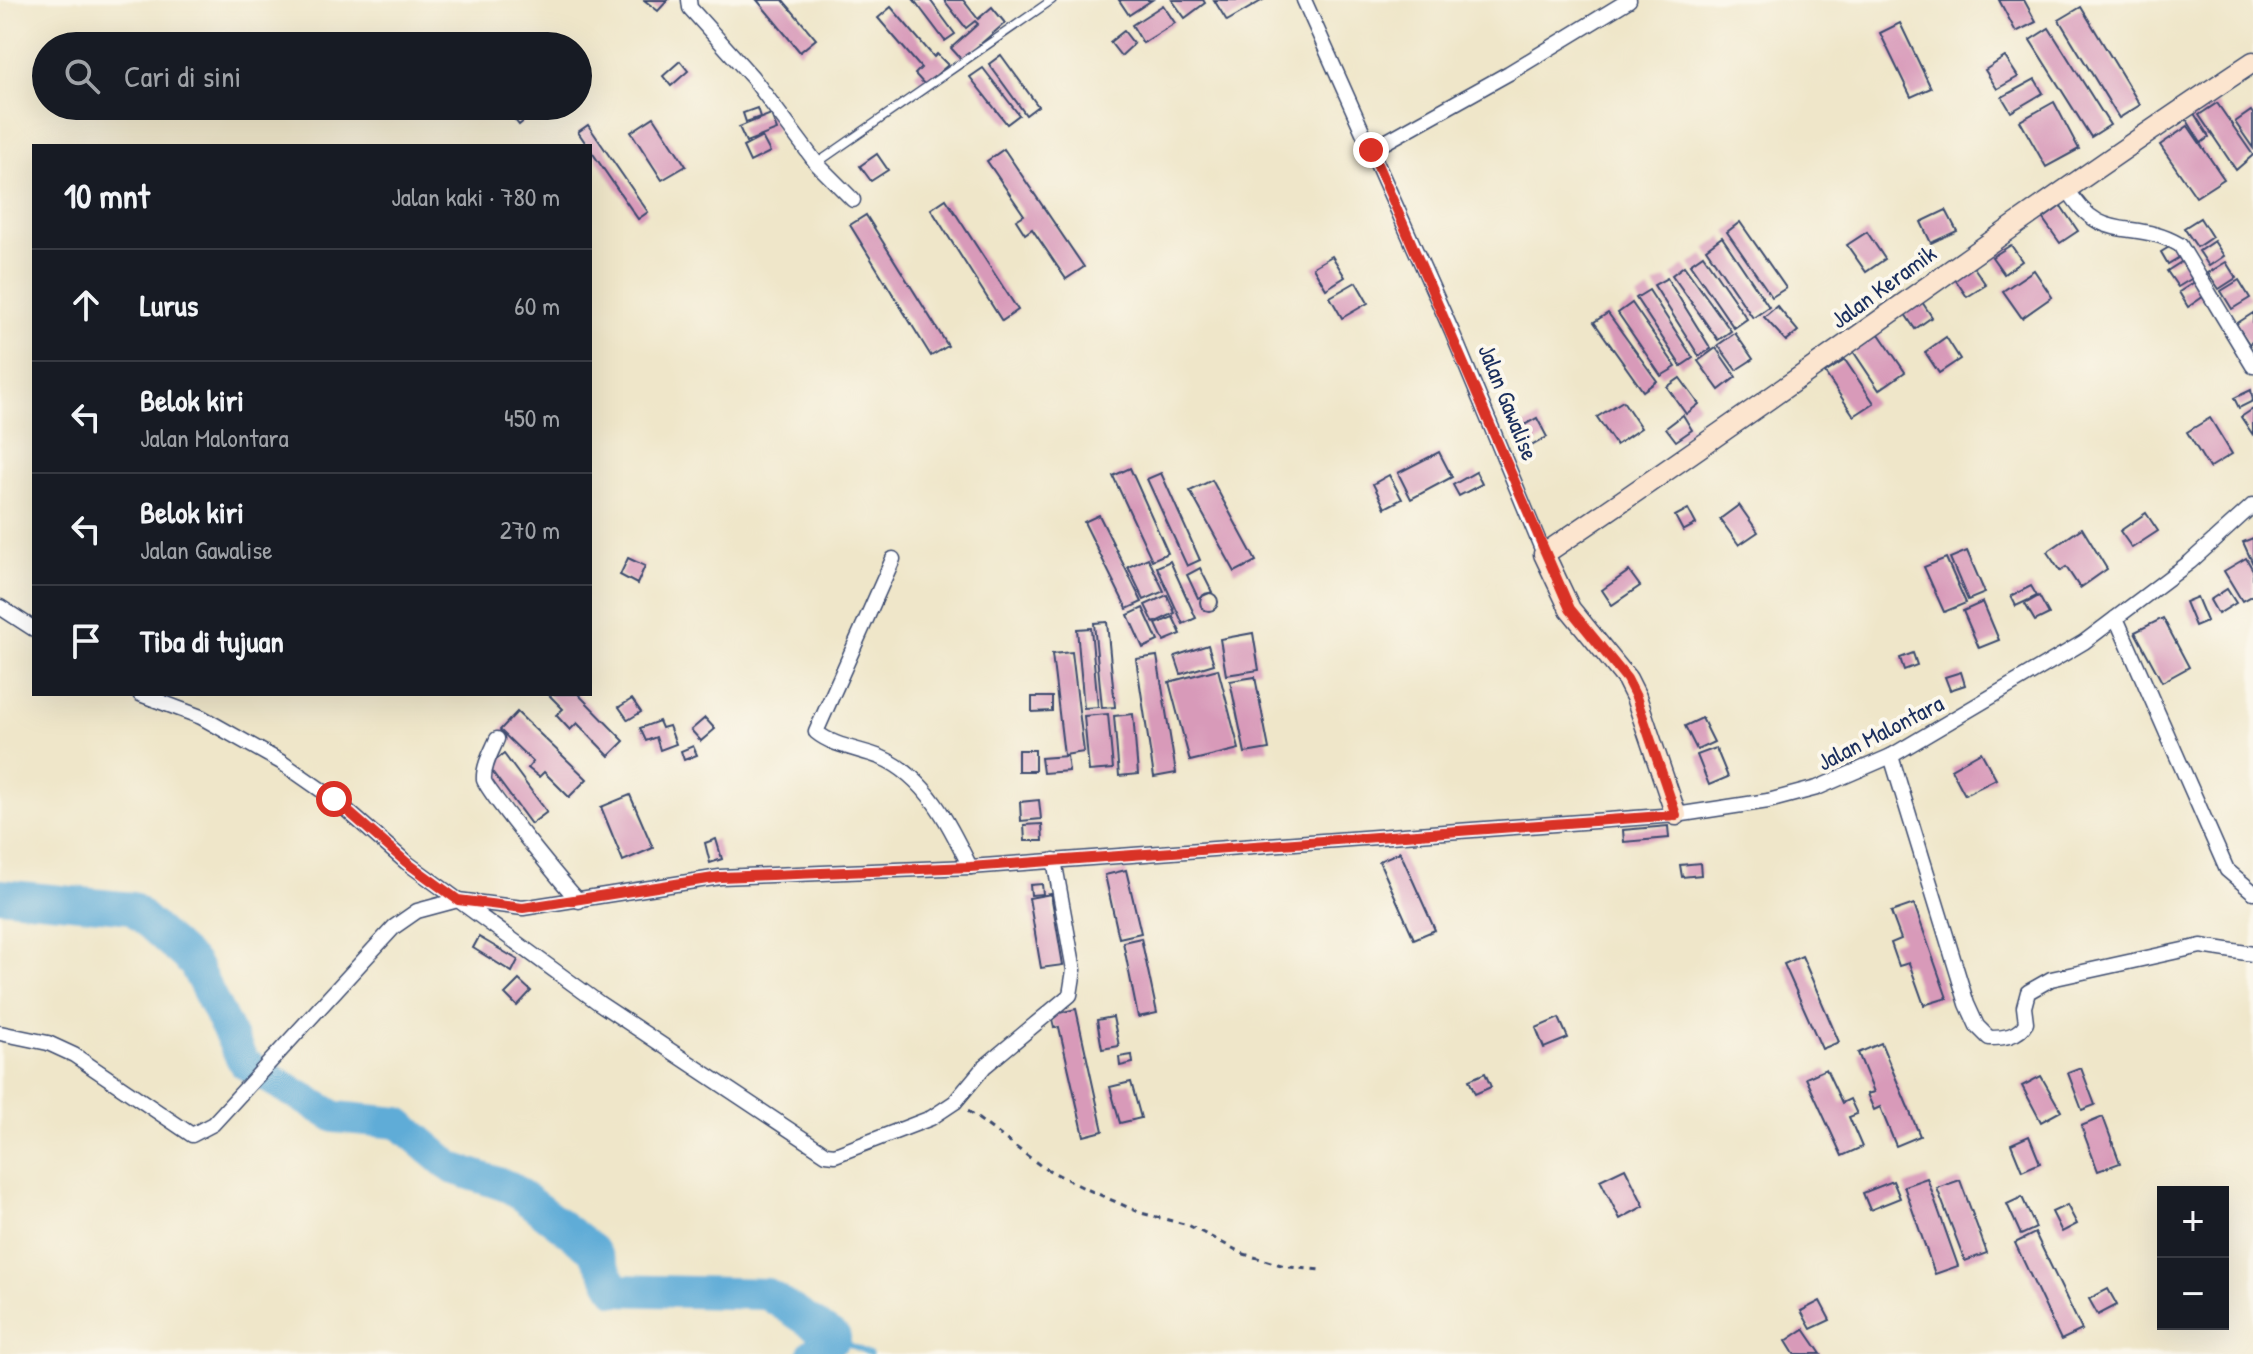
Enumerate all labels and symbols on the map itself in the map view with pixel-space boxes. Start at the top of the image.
route end [1353,132,1389,168]
street label: Jalan Keramik [1824,237,1942,335]
street label: Jalan Gawalise [1471,339,1547,465]
street label: Jalan Malontara [1812,687,1948,777]
route start [316,781,352,817]

